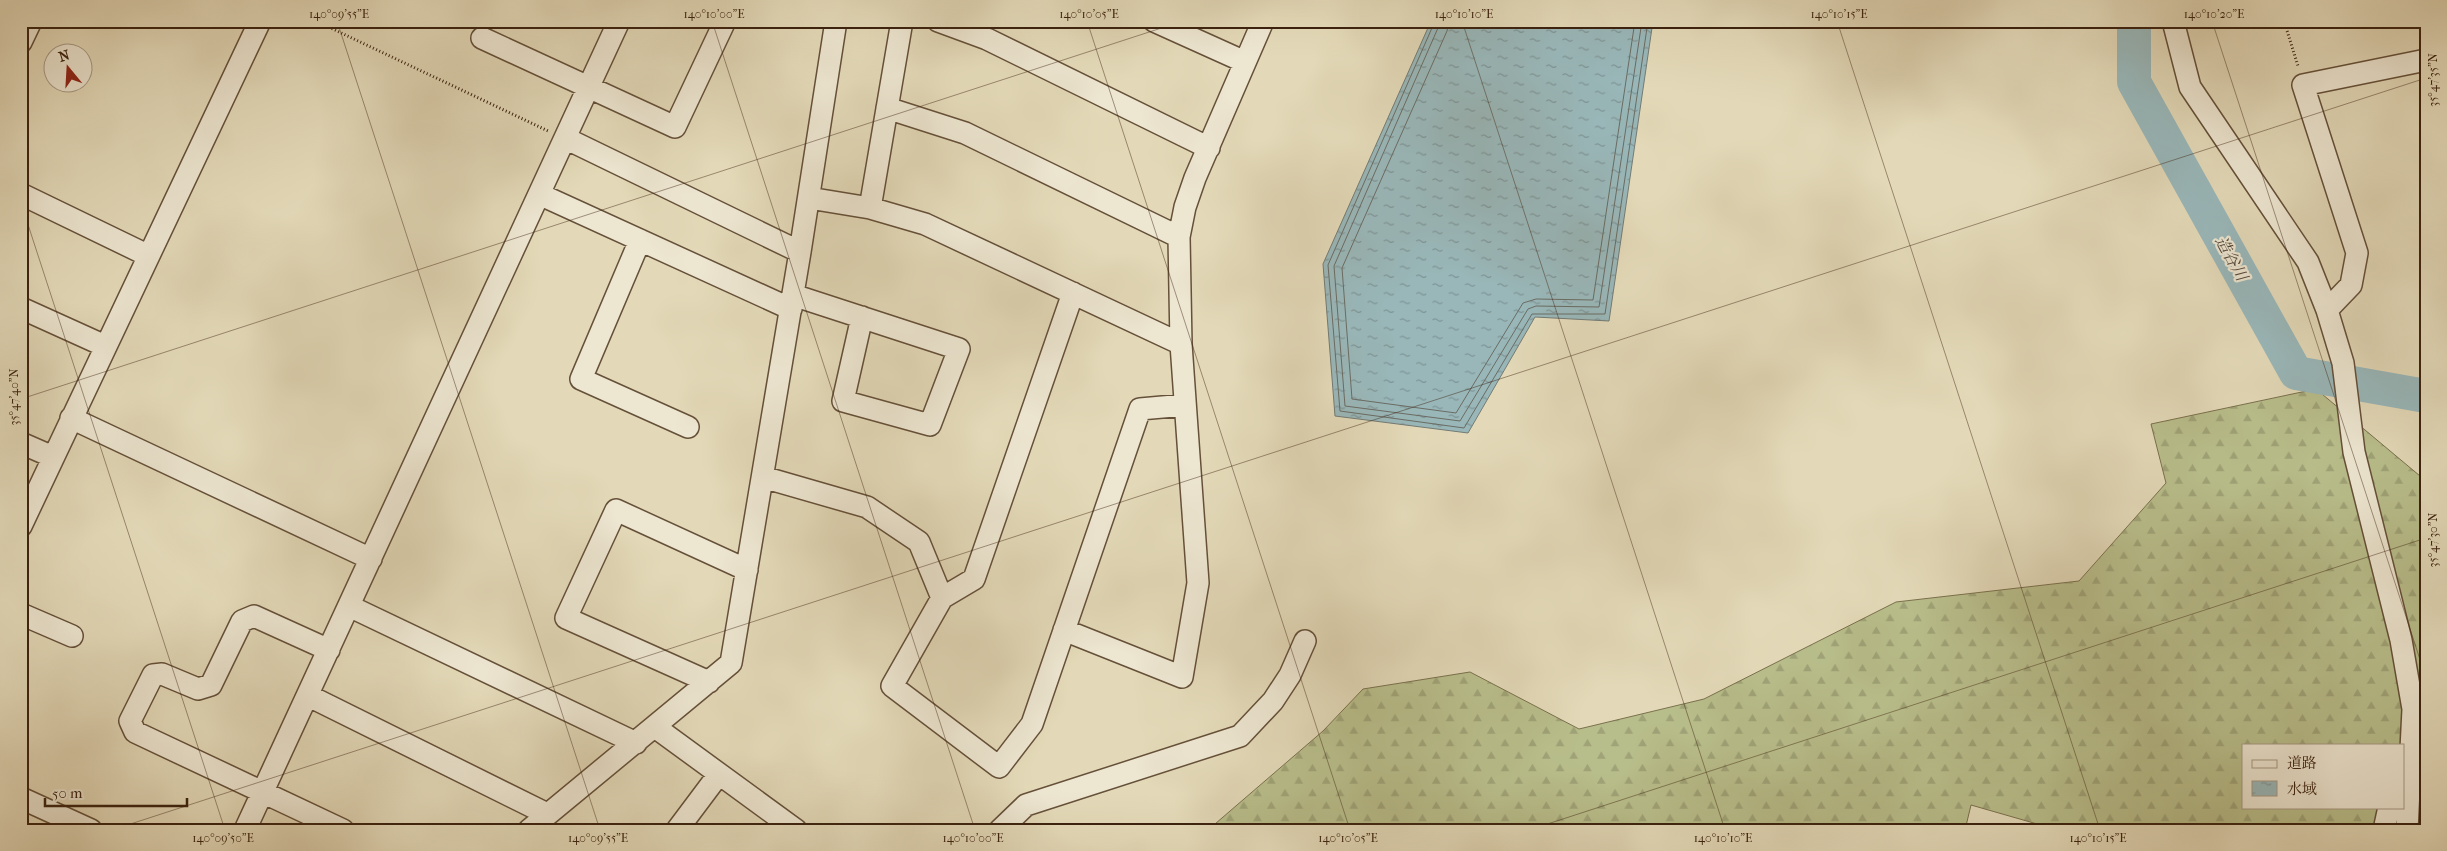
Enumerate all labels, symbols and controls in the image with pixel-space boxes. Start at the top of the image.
text: 140°09'55"E [309,7,369,21]
text: 140°10'00"E [683,7,745,21]
text: 140°10'05"E [1059,7,1119,21]
text: 140°10'10"E [1435,7,1493,21]
text: 140°10'15"E [1810,7,1868,21]
text: 140°10'20"E [2184,7,2244,21]
north arrow [42,42,92,92]
text: N [56,46,72,66]
text: 35°47'35"N [2426,53,2440,107]
water label: 造谷川 [2212,233,2252,286]
text: 35°47'40"N [7,368,21,426]
text: 35°47'30"N [2426,513,2440,567]
legend [2242,744,2404,808]
text: 道路 [2287,754,2317,772]
scale bar [45,776,188,808]
text: 水域 [2287,780,2317,798]
text: 50 m [52,784,83,802]
text: 140°09'50"E [192,831,254,845]
text: 140°09'55"E [568,831,628,845]
text: 140°10'00"E [942,831,1004,845]
text: 140°10'05"E [1318,831,1378,845]
text: 140°10'10"E [1694,831,1752,845]
text: 140°10'15"E [2069,831,2127,845]

